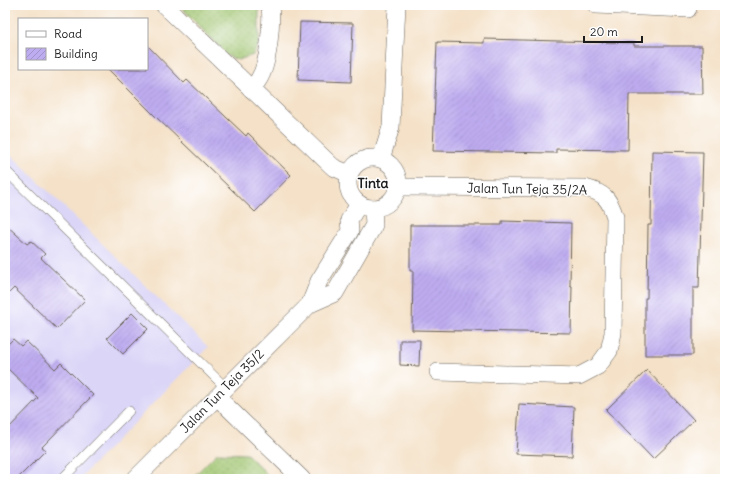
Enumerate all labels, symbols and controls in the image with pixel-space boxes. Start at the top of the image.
legend [18,18,148,70]
scale bar [584,18,642,44]
text: 20 m [590,24,618,39]
text: Road [54,26,82,41]
text: Building [54,46,98,61]
district label: Tinta [357,174,389,192]
street label: Jalan Tun Teja 35/2A [467,179,587,199]
street label: Jalan Tun Teja 35/2 [176,345,268,437]

